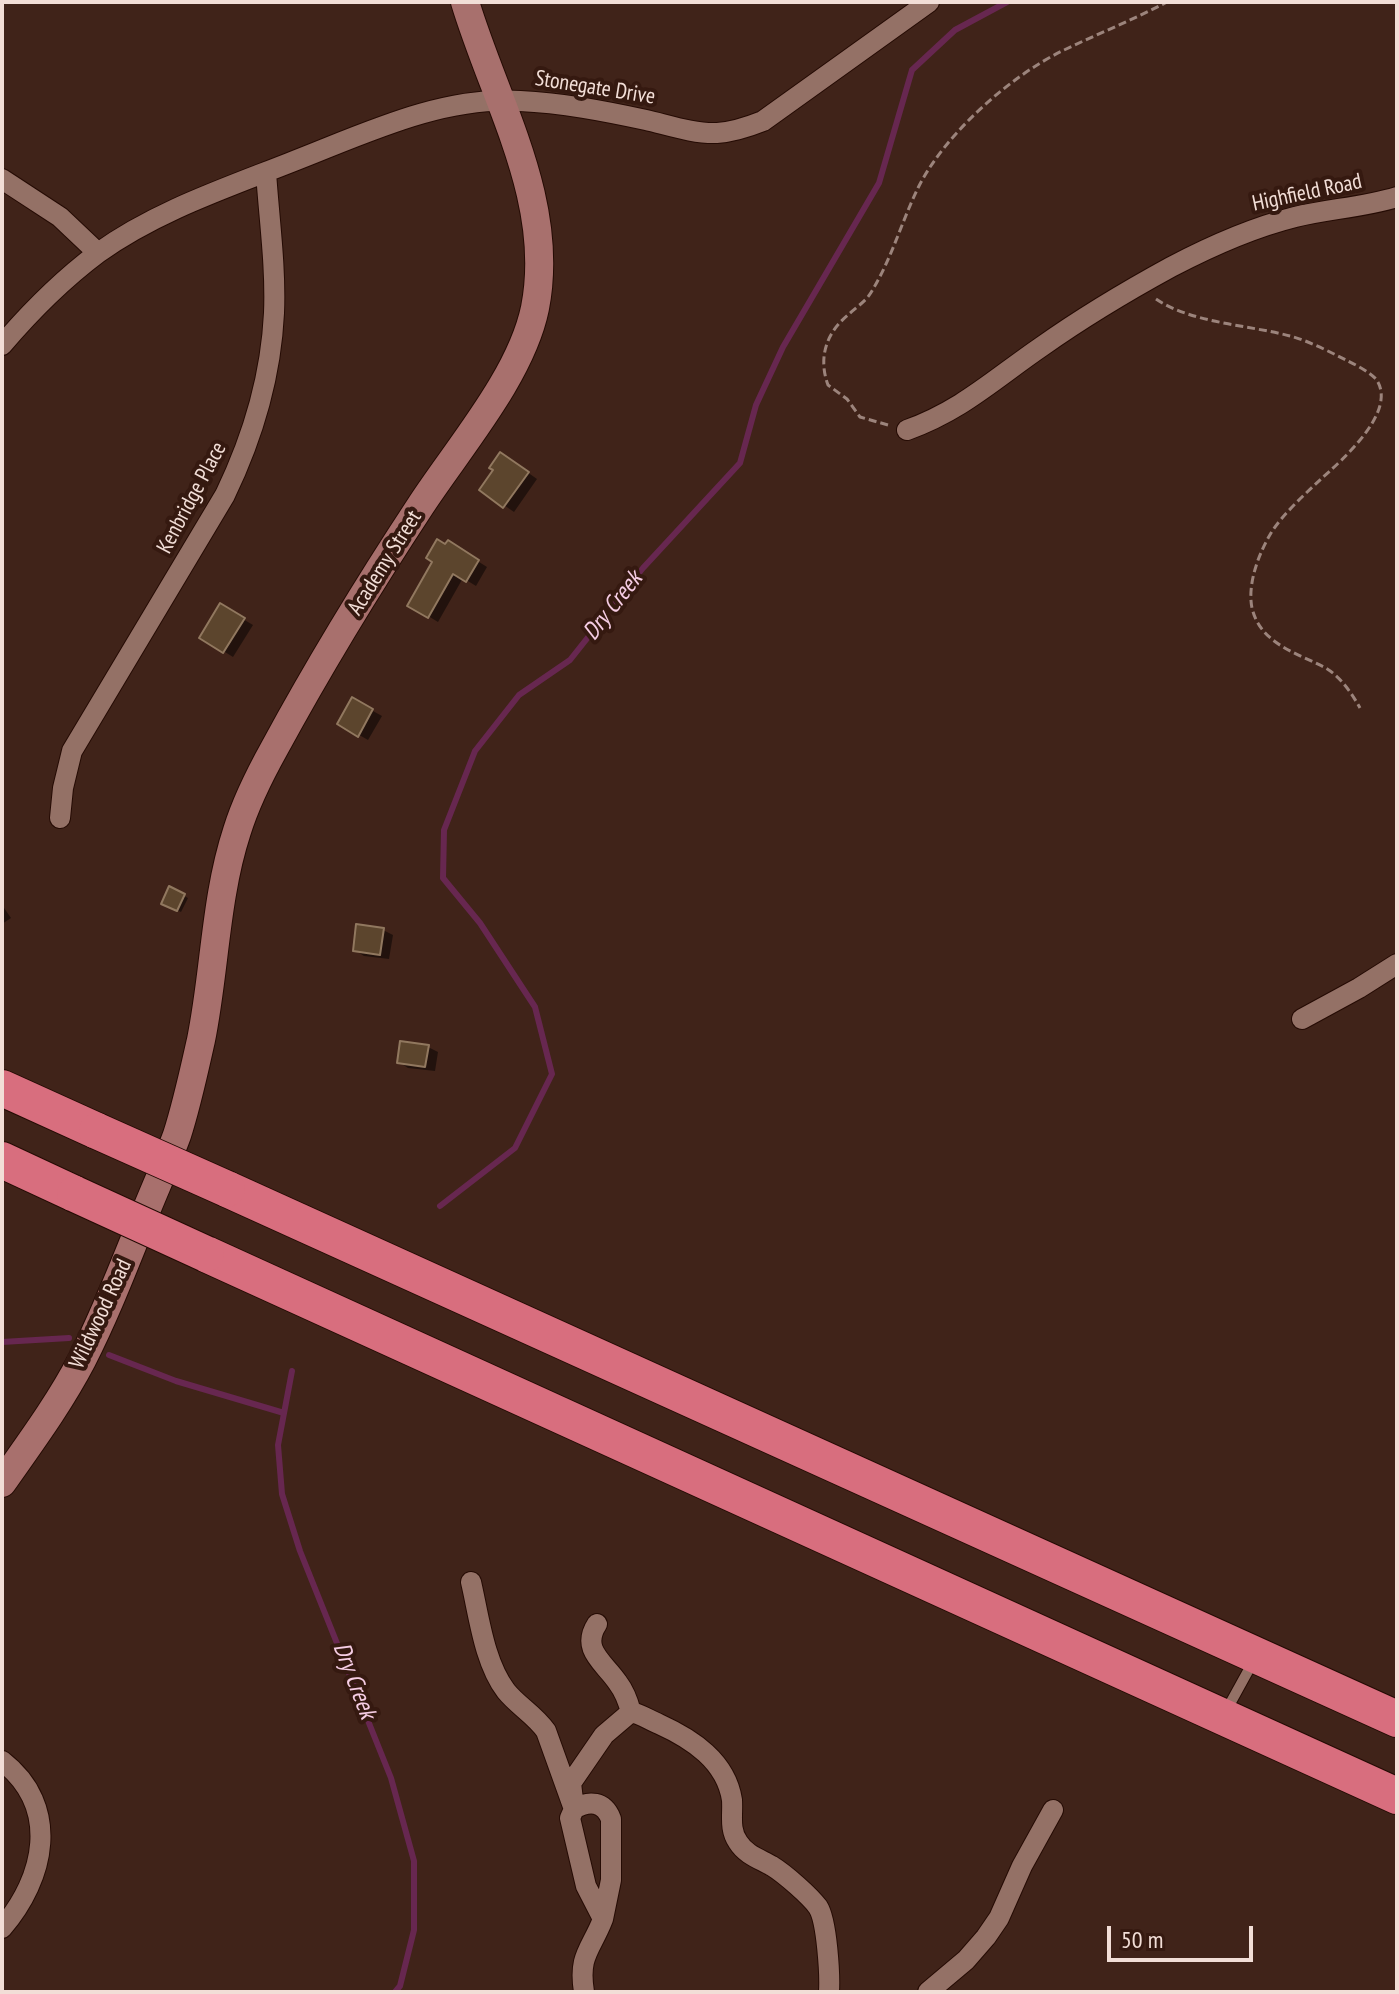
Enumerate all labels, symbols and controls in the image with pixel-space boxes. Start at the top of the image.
street label: Stonegate Drive [533,65,657,111]
street label: Highfield Road [1250,169,1364,217]
street label: Kenbridge Place [152,438,232,558]
street label: Academy Street [342,506,428,620]
water label: Dry Creek [577,566,649,646]
street label: Wildwood Road [64,1255,138,1373]
water label: Dry Creek [326,1639,382,1723]
scale bar [1111,1910,1257,1960]
text: 50 m [1121,1924,1163,1955]

